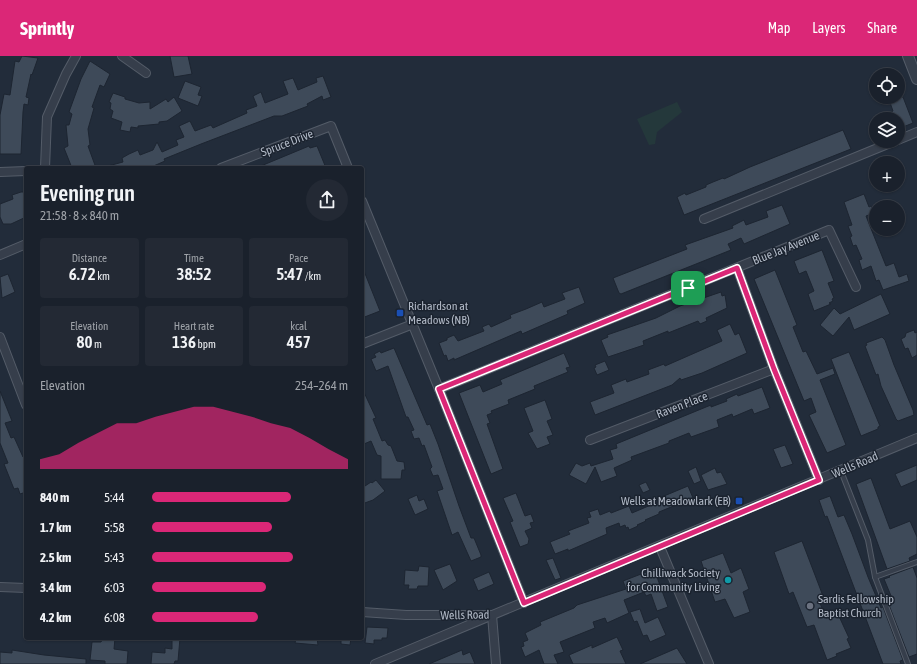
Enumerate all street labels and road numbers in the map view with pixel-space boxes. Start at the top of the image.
street label: Spruce Drive [259,127,315,159]
street label: Blue Jay Avenue [750,228,822,268]
street label: Raven Place [654,389,710,421]
street label: Wells Road [830,449,880,481]
street label: Wells Road [440,608,490,622]

